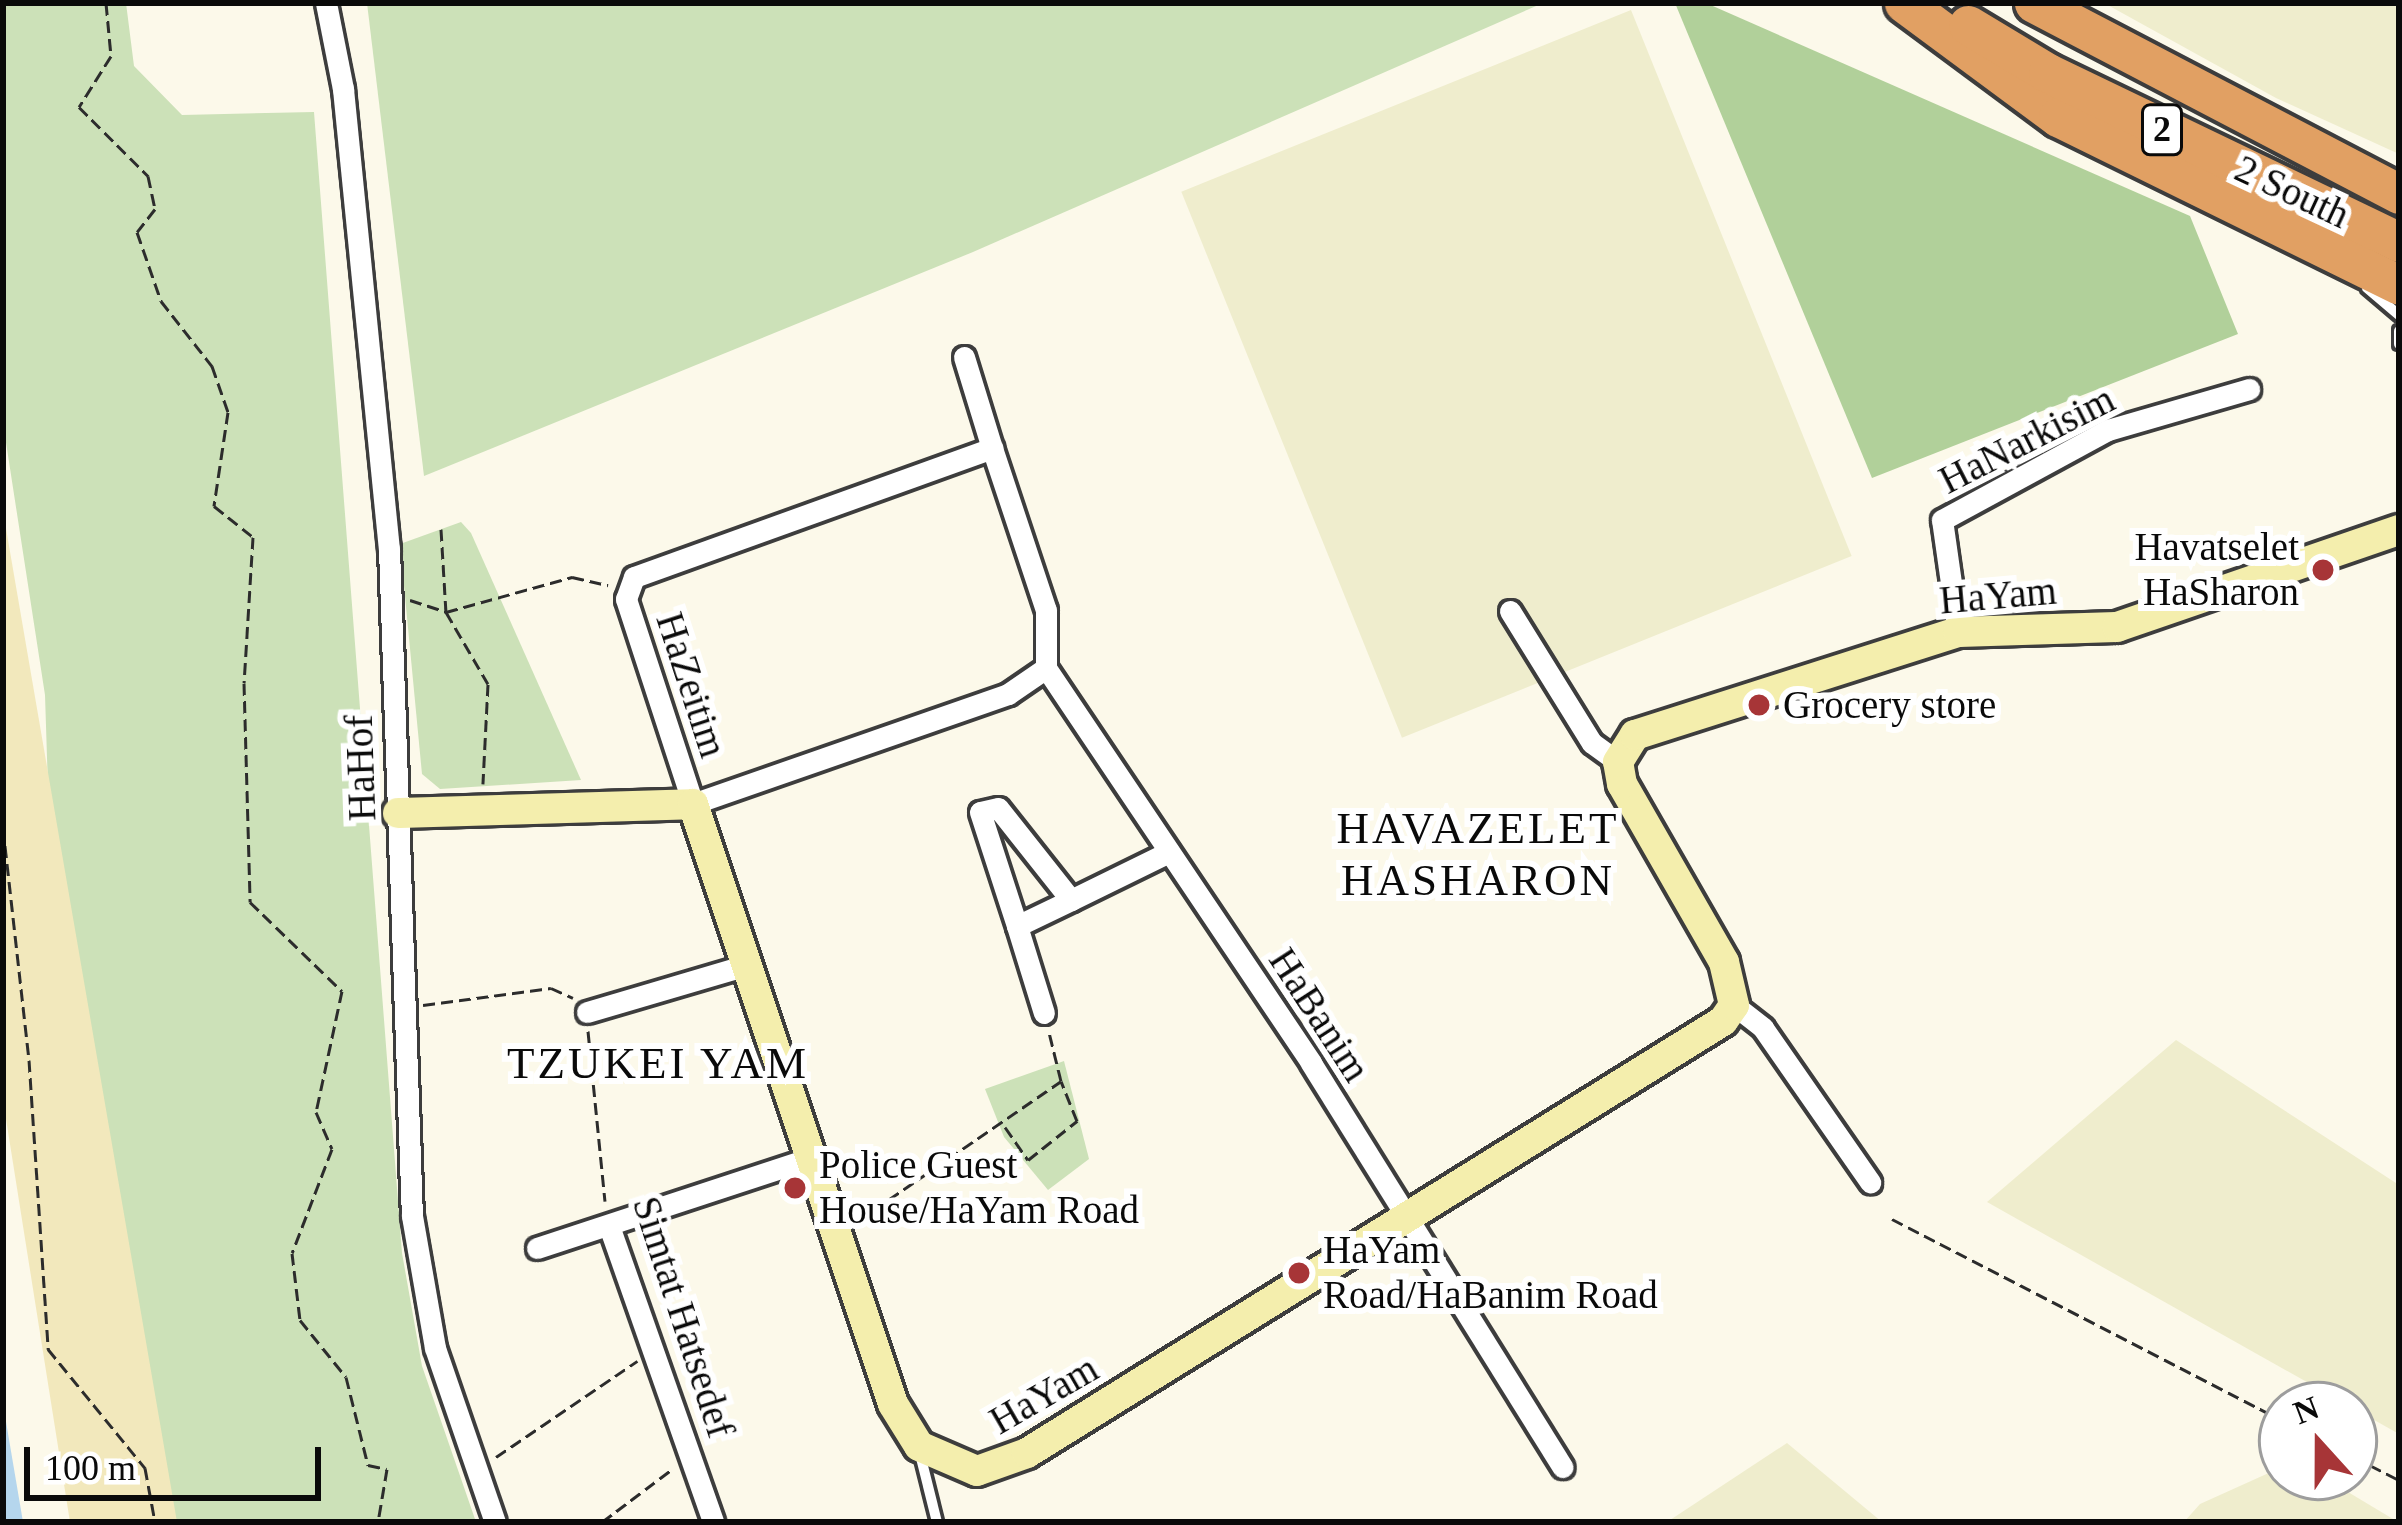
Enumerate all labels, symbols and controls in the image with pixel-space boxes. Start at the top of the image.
road number: 2 [2141,100,2183,160]
street label: 2 South [2228,145,2356,239]
street label: HaNarkisim [1931,376,2123,504]
place label: Havatselet HaSharon [2134,525,2299,616]
marker: Havatselet HaSharon [2310,557,2336,583]
street label: HaYam [1937,568,2059,624]
street label: HaZeitim [646,607,736,763]
place label: Grocery store [1783,682,1996,728]
marker: Grocery store [1746,692,1772,718]
street label: HaHof [336,714,386,822]
district label: HAVAZELET HASHARON [1337,802,1619,908]
street label: HaBanim [1259,940,1379,1090]
district label: TZUKEI YAM [506,1037,810,1091]
place label: Police Guest House/HaYam Road [819,1143,1139,1234]
marker: Police Guest House/HaYam Road [782,1175,808,1201]
street label: Simtat Hatsedef [622,1191,744,1443]
place label: HaYam Road/HaBanim Road [1323,1228,1658,1319]
marker: HaYam Road/HaBanim Road [1286,1260,1312,1286]
street label: HaYam [981,1345,1107,1445]
north arrow [2258,1381,2378,1501]
text: N [2289,1389,2324,1431]
scale bar [30,1423,327,1497]
text: 100 m [45,1448,136,1488]

